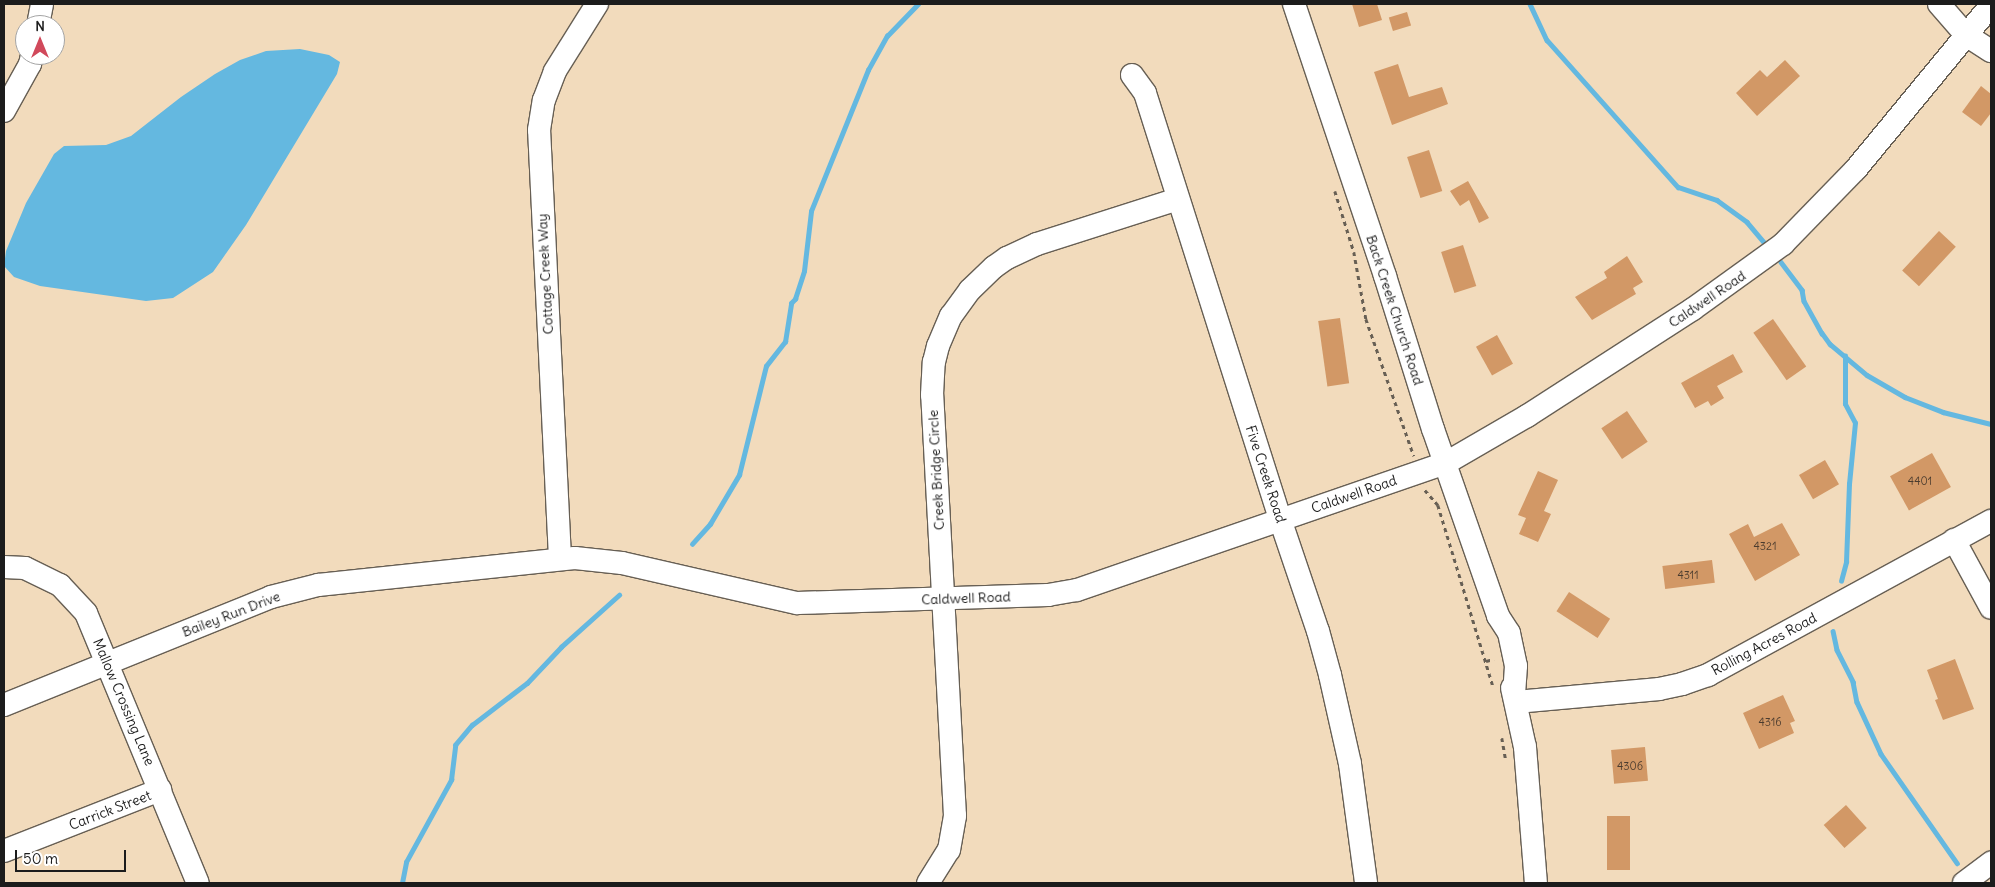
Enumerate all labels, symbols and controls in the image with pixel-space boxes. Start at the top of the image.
north arrow [15,15,65,65]
text: N [35,17,45,35]
street label: Cottage Creek Way [533,213,557,335]
street label: Back Creek Church Road [1363,233,1427,387]
street label: Caldwell Road [1665,267,1749,331]
street label: Creek Bridge Circle [924,409,948,531]
street label: Five Creek Road [1242,423,1290,525]
street label: Caldwell Road [1309,471,1399,517]
house number: 4401 [1908,474,1932,488]
house number: 4321 [1753,539,1777,553]
house number: 4311 [1677,568,1699,582]
street label: Bailey Run Drive [180,588,282,640]
street label: Caldwell Road [921,588,1011,608]
street label: Rolling Acres Road [1708,609,1820,679]
street label: Mallow Crossing Lane [90,636,158,768]
house number: 4316 [1758,715,1782,729]
house number: 4306 [1617,759,1643,773]
street label: Carrick Street [67,787,153,833]
scale bar [18,840,129,872]
text: 50 m [23,849,58,868]

